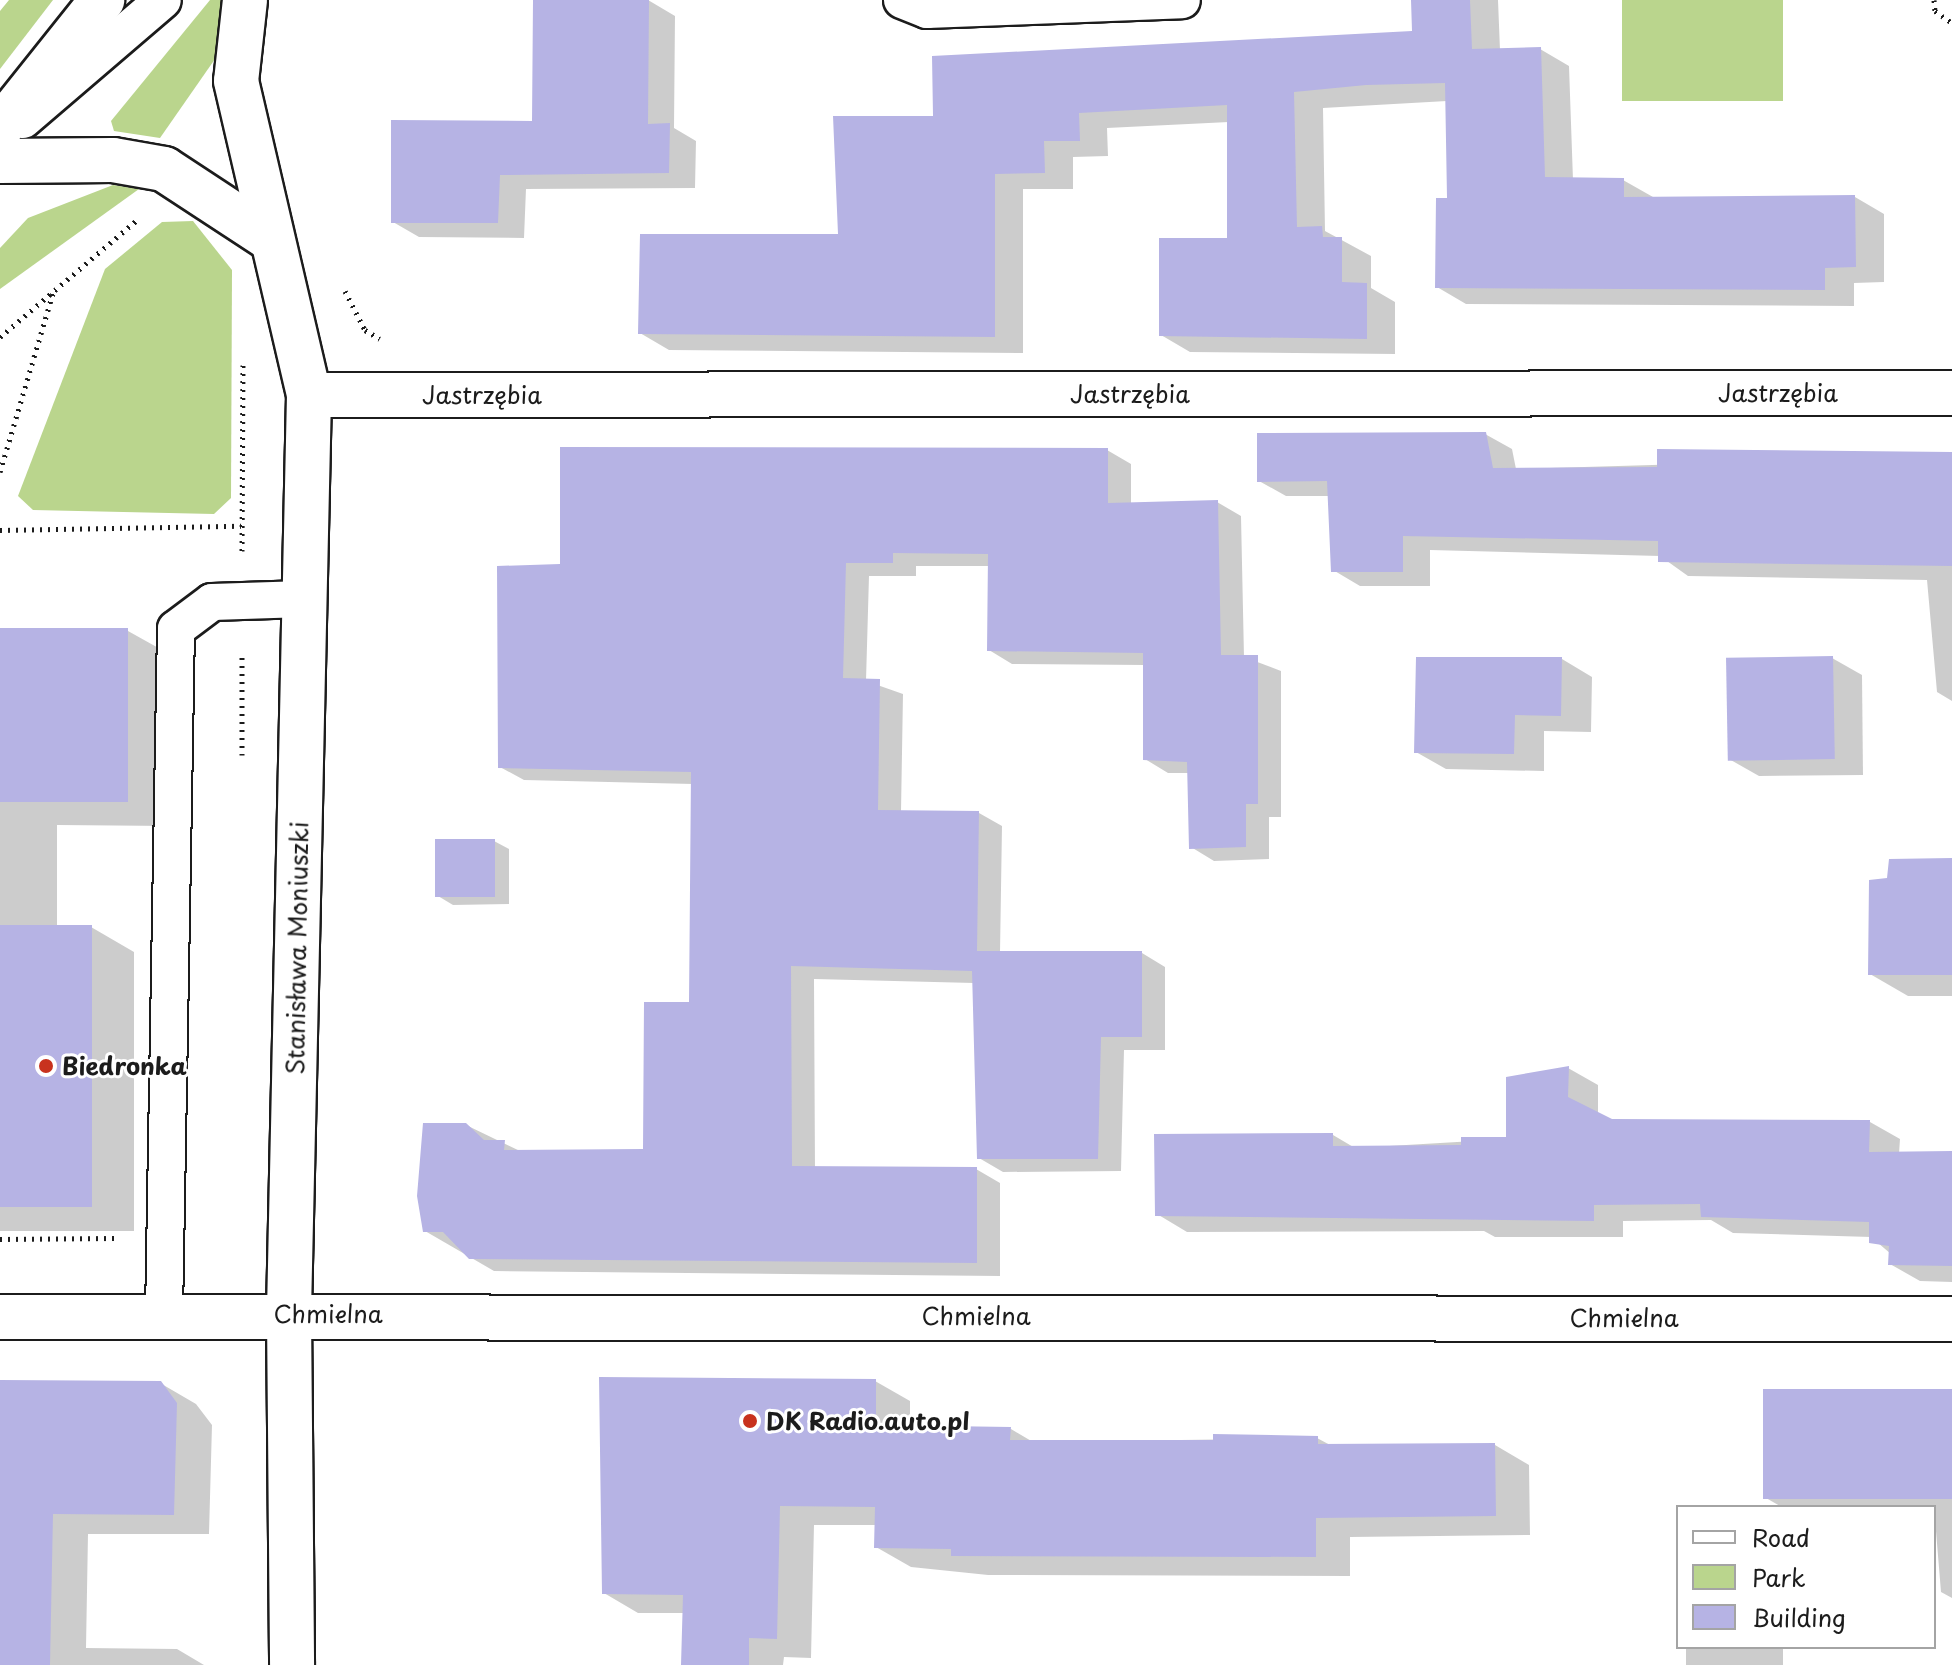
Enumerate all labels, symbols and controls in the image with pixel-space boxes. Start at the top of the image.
street label: Jastrzębia [1718,379,1838,407]
street label: Jastrzębia [1070,380,1190,408]
street label: Jastrzębia [422,381,542,409]
street label: Stanisława Moniuszki [280,822,314,1074]
place label: Biedronka [62,1052,187,1080]
marker: Biedronka [37,1057,55,1075]
street label: Chmielna [273,1300,383,1328]
street label: Chmielna [921,1302,1031,1330]
street label: Chmielna [1569,1304,1679,1332]
place label: DK Radio.auto.pl [766,1407,970,1435]
marker: DK Radio.auto.pl [741,1412,759,1430]
legend [1676,1505,1936,1649]
text: Road [1752,1519,1810,1555]
text: Park [1752,1559,1806,1595]
text: Building [1752,1599,1846,1635]

